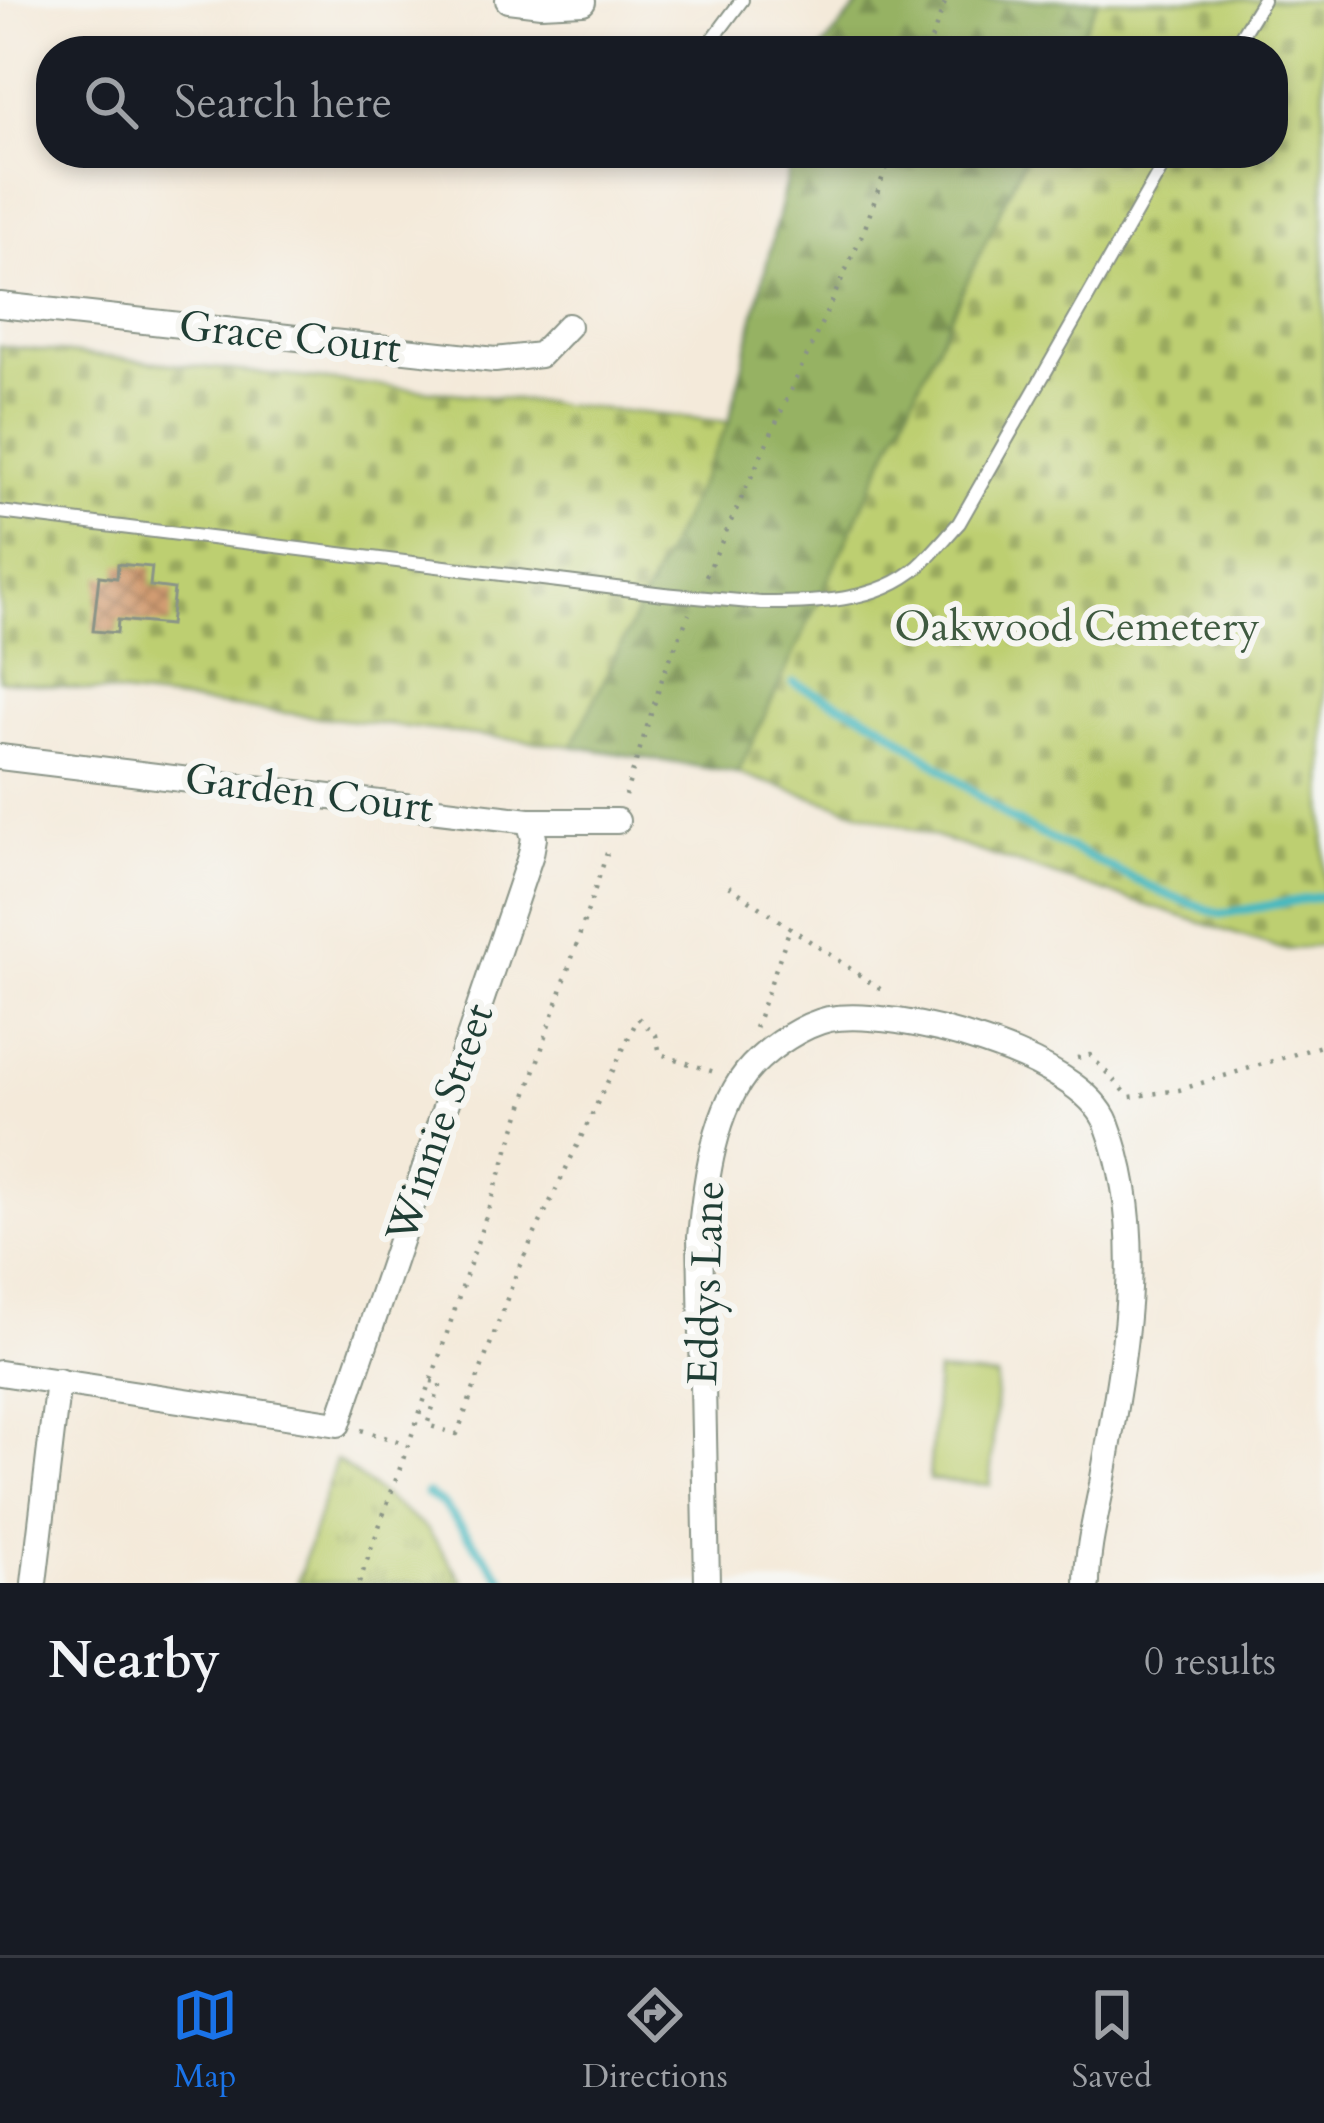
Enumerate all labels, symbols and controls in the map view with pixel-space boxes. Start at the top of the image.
search box [36,36,1288,168]
icon: search [78,69,144,135]
text: Search here [174,72,392,133]
street label: Grace Court [176,297,404,377]
park label: Oakwood Cemetery [894,598,1260,655]
street label: Garden Court [182,749,436,837]
street label: Winnie Street [372,996,508,1251]
street label: Eddys Lane [674,1180,738,1386]
text: Nearby [48,1626,220,1696]
text: 0 results [1144,1635,1276,1688]
tab: Map [172,1982,238,2099]
tab: Directions [582,1982,728,2099]
tab: Saved [1072,1982,1152,2099]

